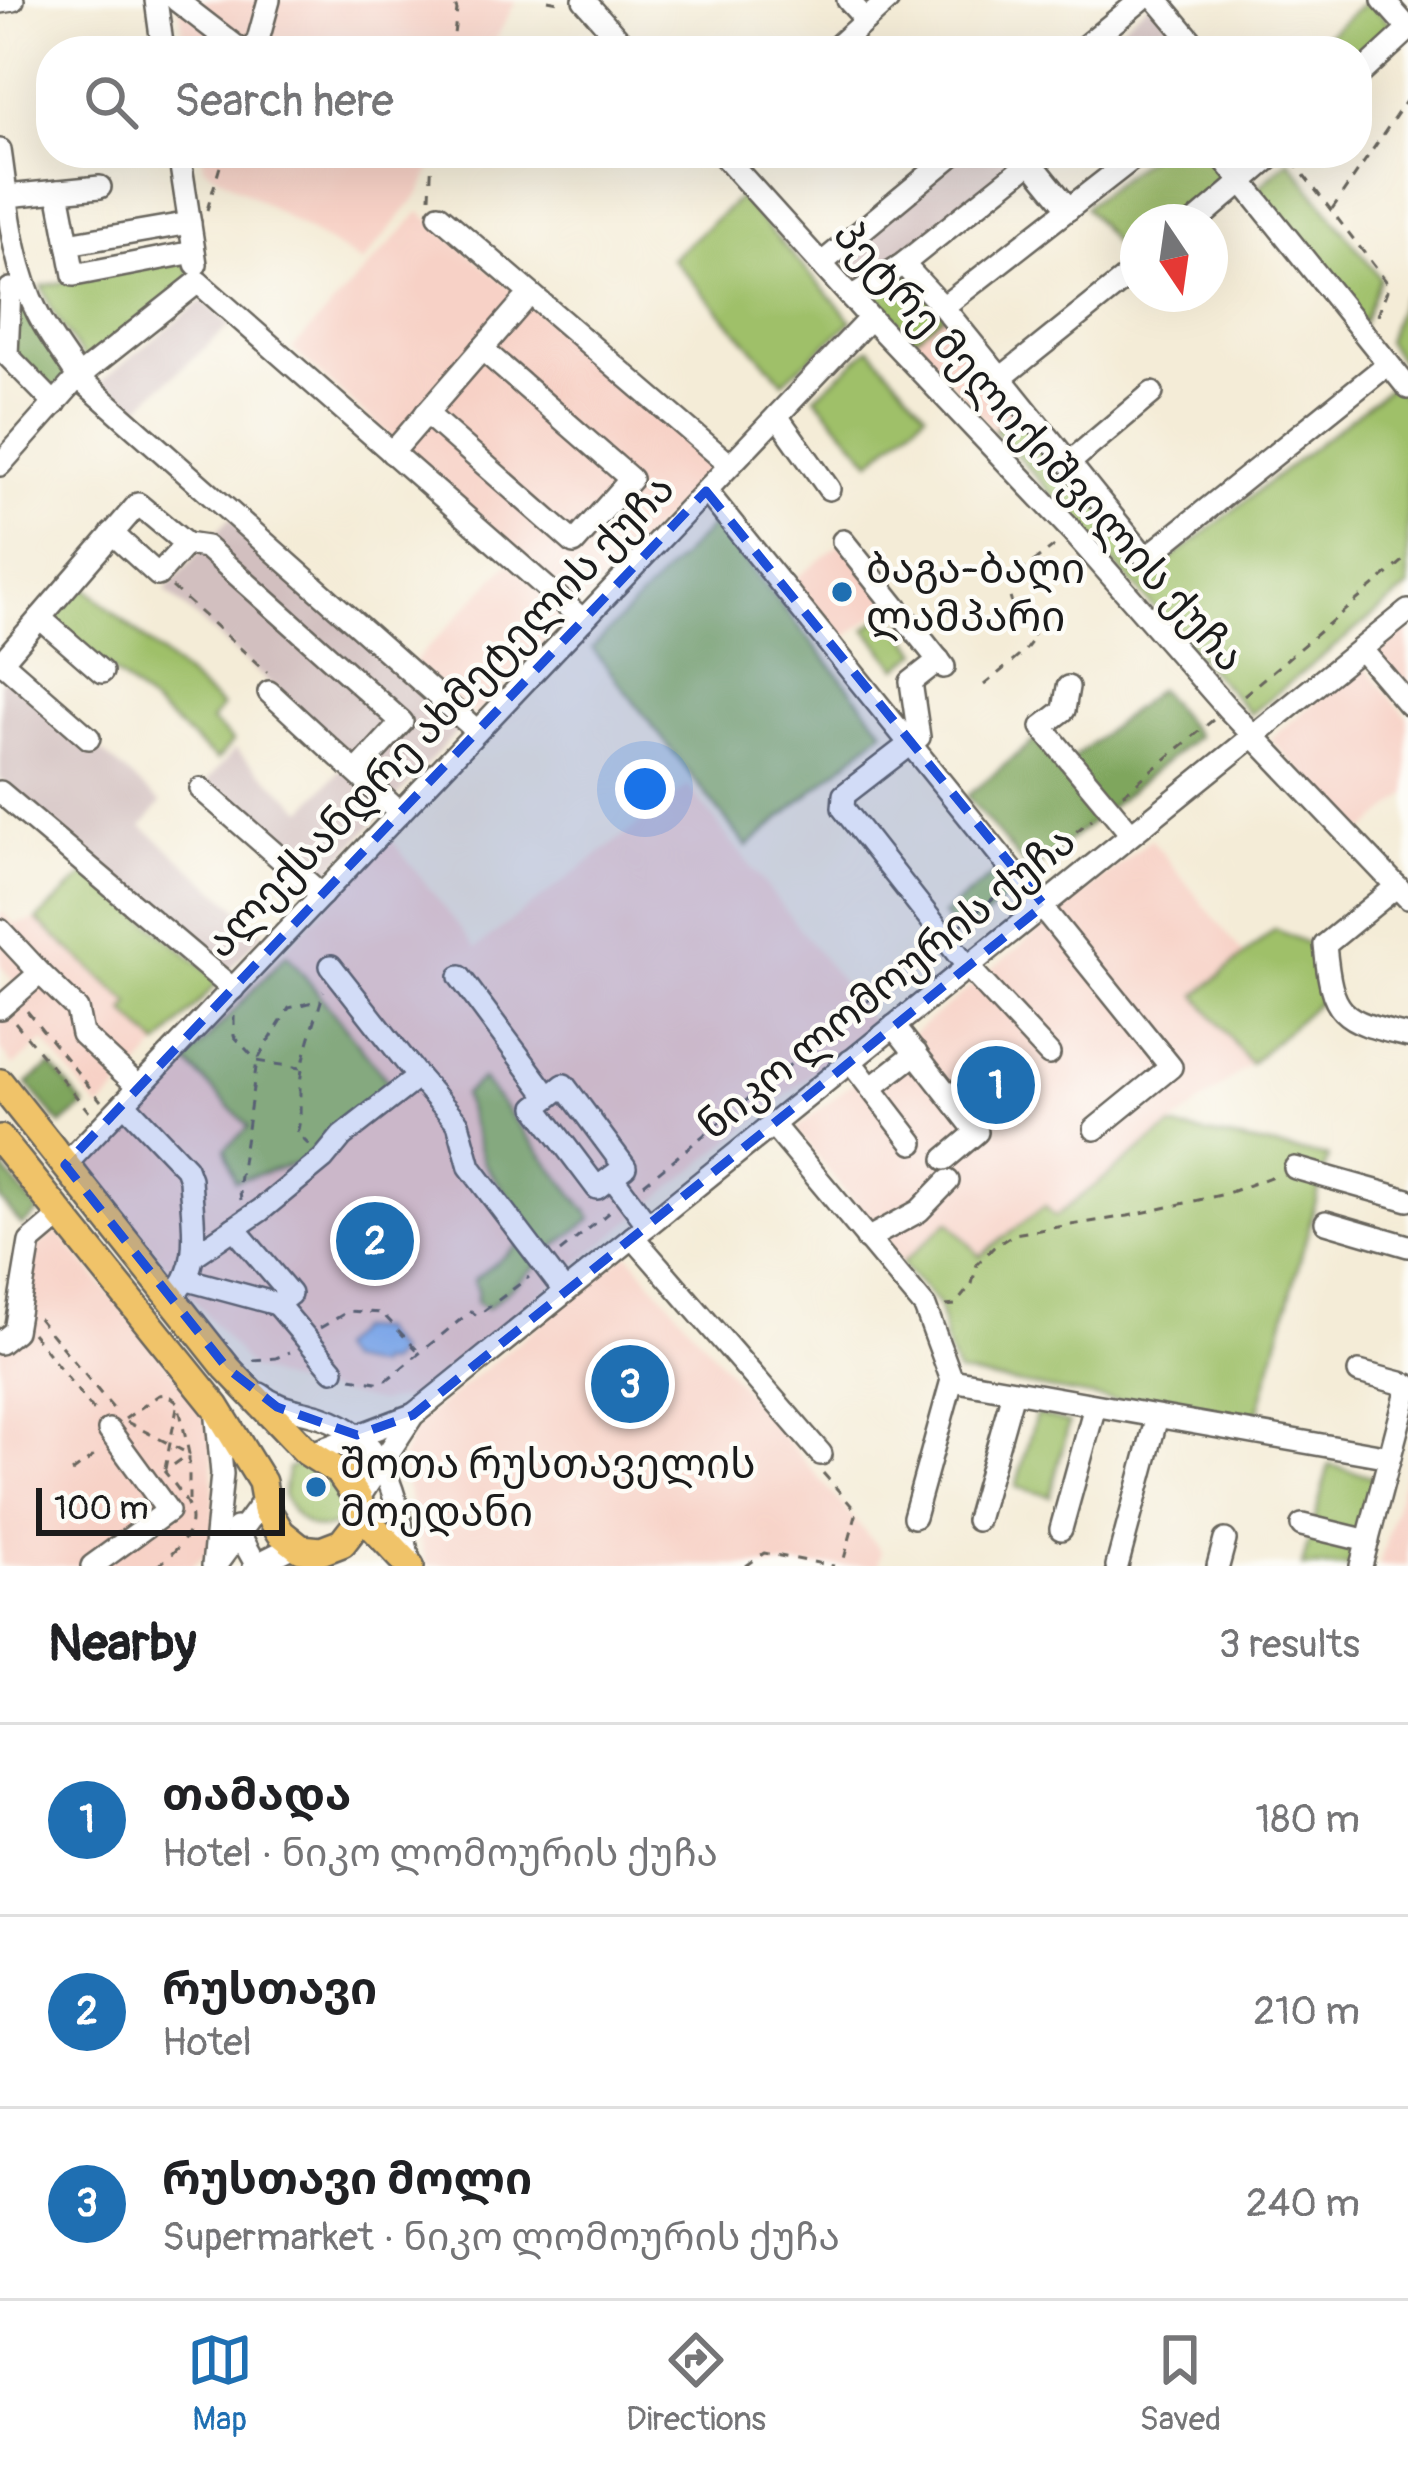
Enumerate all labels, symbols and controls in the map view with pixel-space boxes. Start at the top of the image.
search box [36,36,1372,168]
icon: search [78,69,144,135]
text: Search here [174,74,394,130]
north arrow [1120,204,1228,312]
street label: პეტრე მელიქიშვილის ქუჩა [822,210,1255,683]
street label: ალექსანდრე ახმეტელის ქუჩა [195,463,686,969]
place label: ბაგა-ბაღი ლამპარი [866,544,1085,644]
marker: ბაგა-ბაღი ლამპარი [829,579,855,605]
your location [615,759,675,819]
street label: ნიკო ლომოურის ქუჩა [688,815,1086,1152]
pin: 1 [957,1040,1035,1130]
pin: 2 [336,1196,414,1286]
pin: 3 [591,1339,669,1429]
place label: შოთა რუსთაველის მოედანი [340,1439,756,1539]
marker: შოთა რუსთაველის მოედანი [303,1474,329,1500]
scale bar [36,1482,285,1535]
text: 100 m [54,1488,148,1529]
text: Nearby [48,1612,196,1676]
text: 3 results [1219,1620,1360,1669]
text: თამადა [162,1768,351,1824]
text: 1 [79,1795,95,1844]
text: 180 m [1255,1795,1360,1844]
text: Hotel · ნიკო ლომოურის ქუჩა [162,1829,718,1878]
text: რუსთავი [162,1962,377,2018]
text: 2 [76,1987,98,2036]
text: 210 m [1253,1987,1360,2036]
text: Hotel [162,2018,252,2067]
text: რუსთავი მოლი [162,2152,532,2208]
text: 3 [76,2179,98,2228]
text: 240 m [1246,2179,1360,2228]
text: Supermarket · ნიკო ლომოურის ქუჩა [162,2213,840,2262]
tab: Map [187,2327,253,2440]
tab: Directions [626,2327,766,2440]
tab: Saved [1139,2327,1221,2440]

